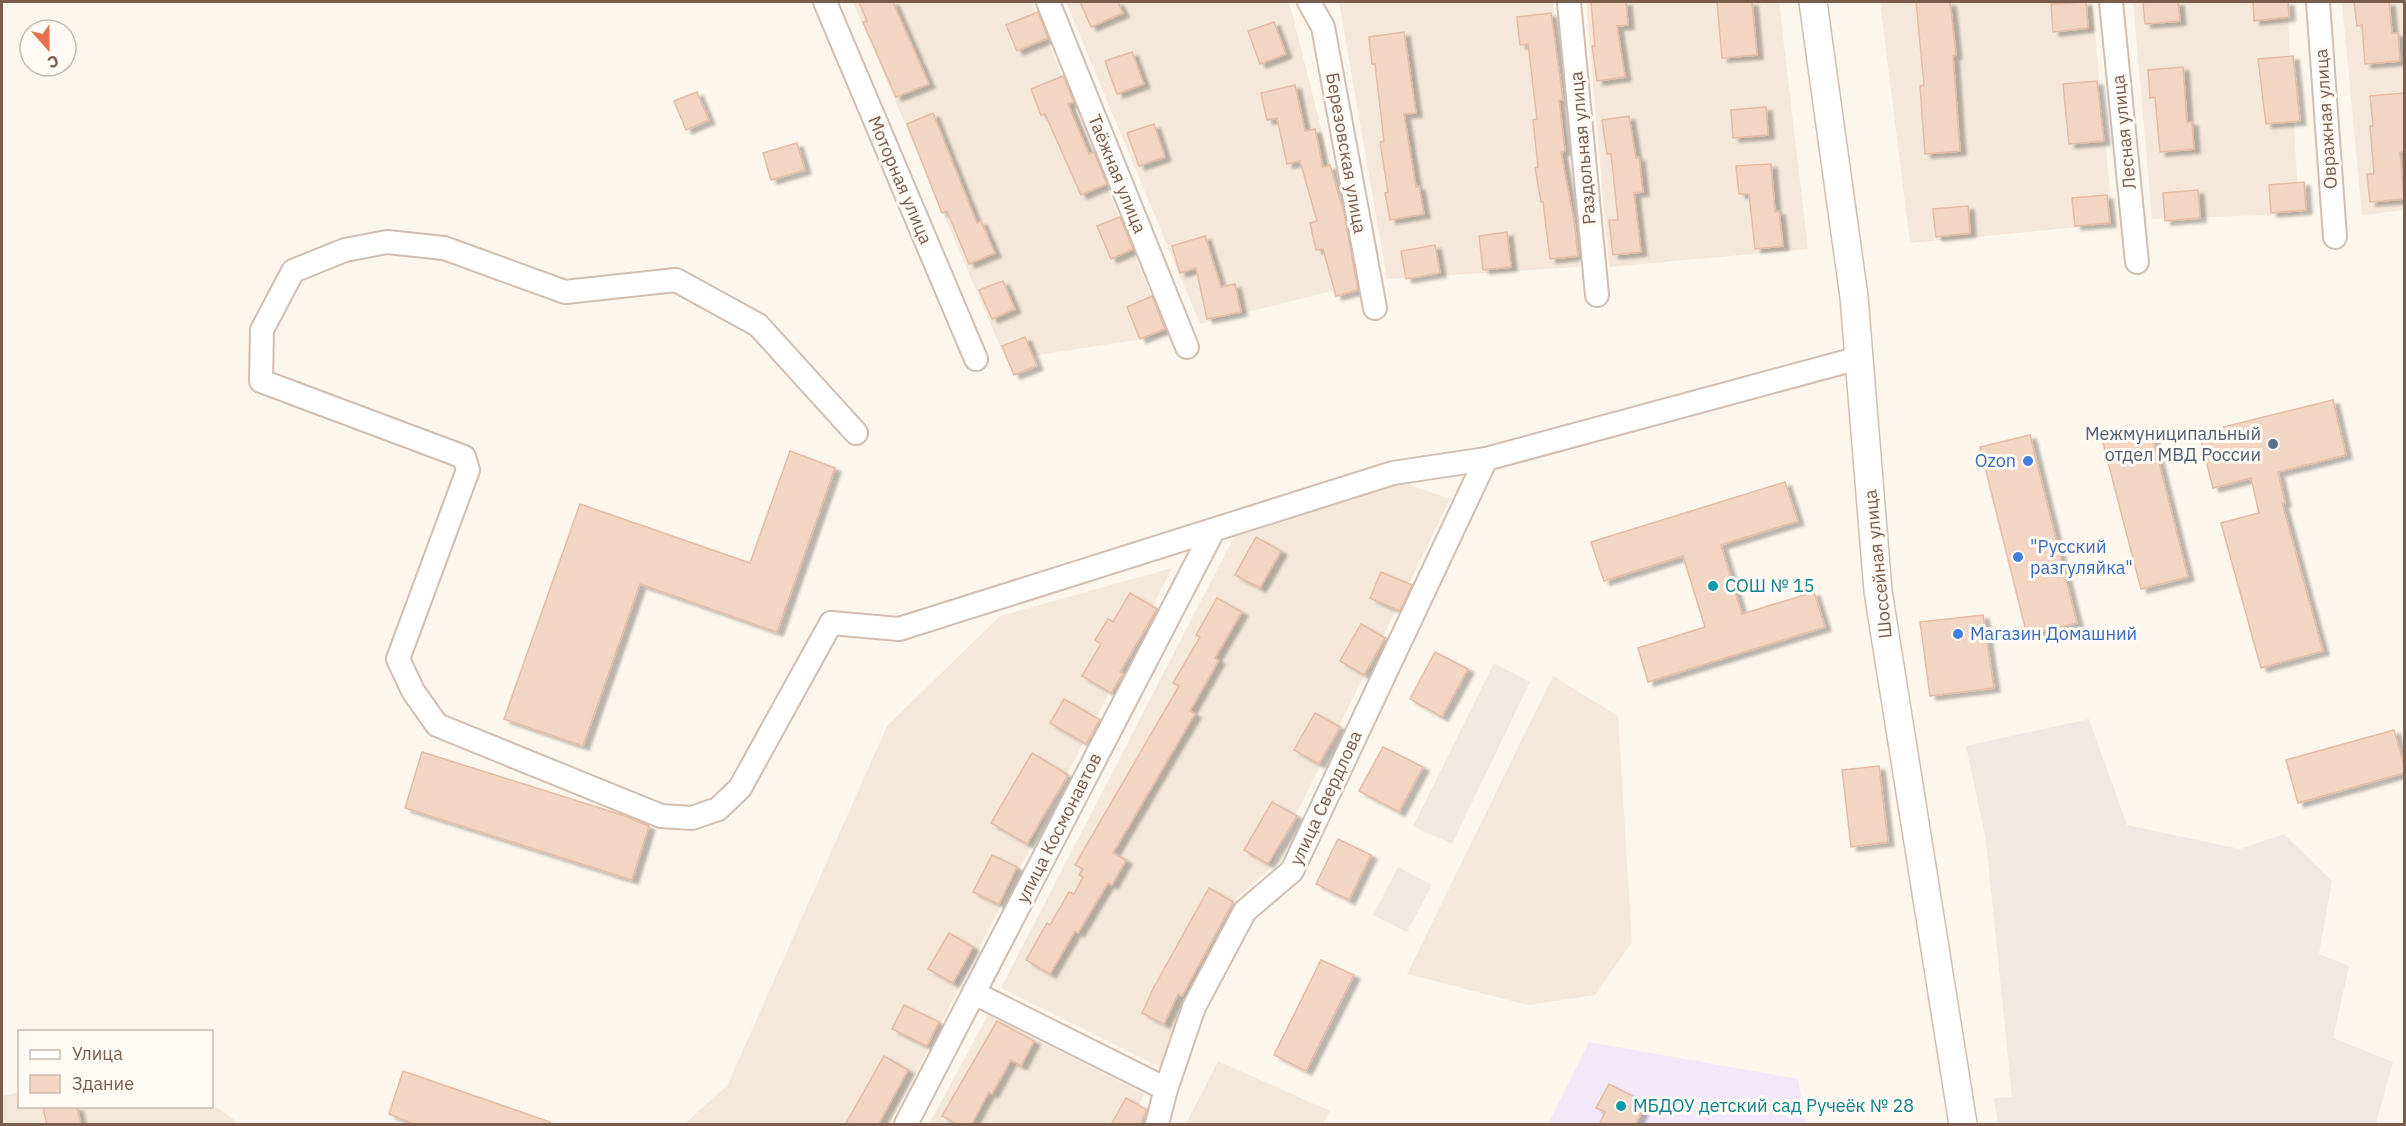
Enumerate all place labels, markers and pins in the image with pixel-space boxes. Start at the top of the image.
place label: Межмуниципальный отдел МВД России [2085,422,2261,466]
marker: Межмуниципальный отдел МВД России [2266,437,2280,451]
place label: Ozon [1975,449,2016,472]
marker: Ozon [2021,454,2035,468]
place label: "Русский разгуляйка" [2030,535,2133,579]
marker: "Русский разгуляйка" [2011,550,2025,564]
place label: СОШ № 15 [1725,574,1814,597]
marker: СОШ № 15 [1706,579,1720,593]
place label: Магазин Домашний [1970,622,2137,645]
marker: Магазин Домашний [1951,627,1965,641]
place label: МБДОУ детский сад Ручеёк № 28 [1633,1094,1914,1117]
marker: МБДОУ детский сад Ручеёк № 28 [1614,1099,1628,1113]

